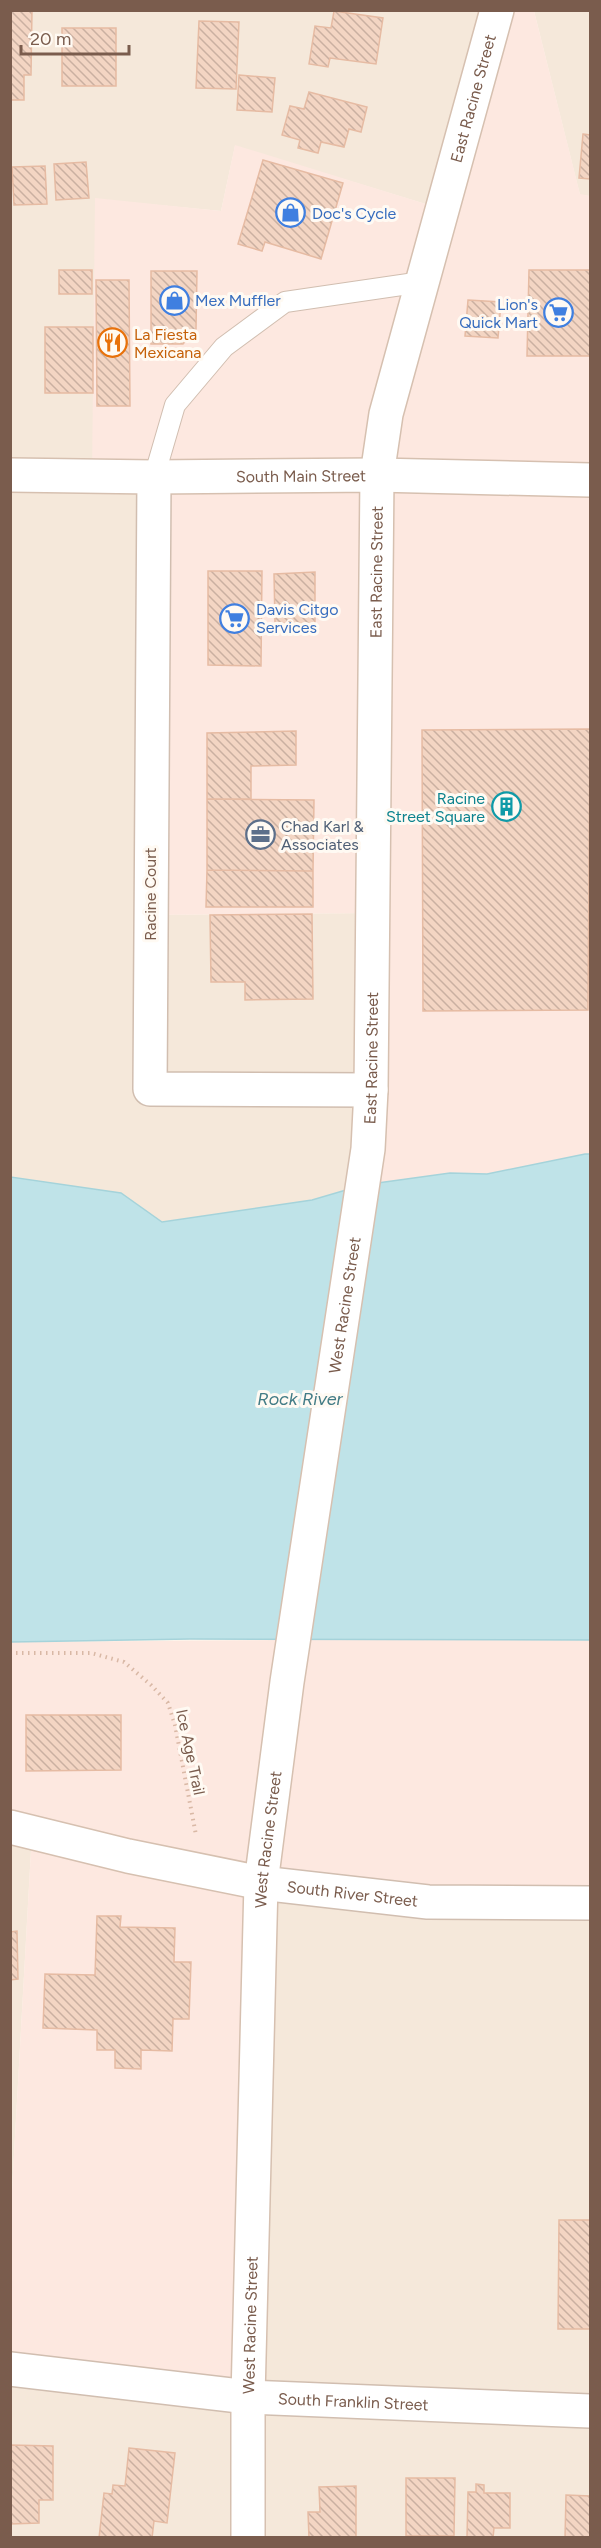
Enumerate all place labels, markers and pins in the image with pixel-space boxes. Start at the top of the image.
shop icon: Doc's Cycle [275,197,307,229]
place label: Doc's Cycle [312,204,396,223]
shop icon: Mex Muffler [158,284,190,316]
place label: Mex Muffler [195,291,281,310]
place label: Lion's Quick Mart [459,295,538,332]
supermarket icon: Lion's Quick Mart [543,297,575,329]
place label: La Fiesta Mexicana [134,325,201,362]
restaurant icon: La Fiesta Mexicana [97,327,129,359]
place label: Davis Citgo Services [256,600,338,637]
supermarket icon: Davis Citgo Services [219,602,251,634]
place label: Racine Street Square [386,789,485,826]
building icon: Racine Street Square [490,791,522,823]
place label: Chad Karl & Associates [281,817,365,854]
office icon: Chad Karl & Associates [244,819,276,851]

